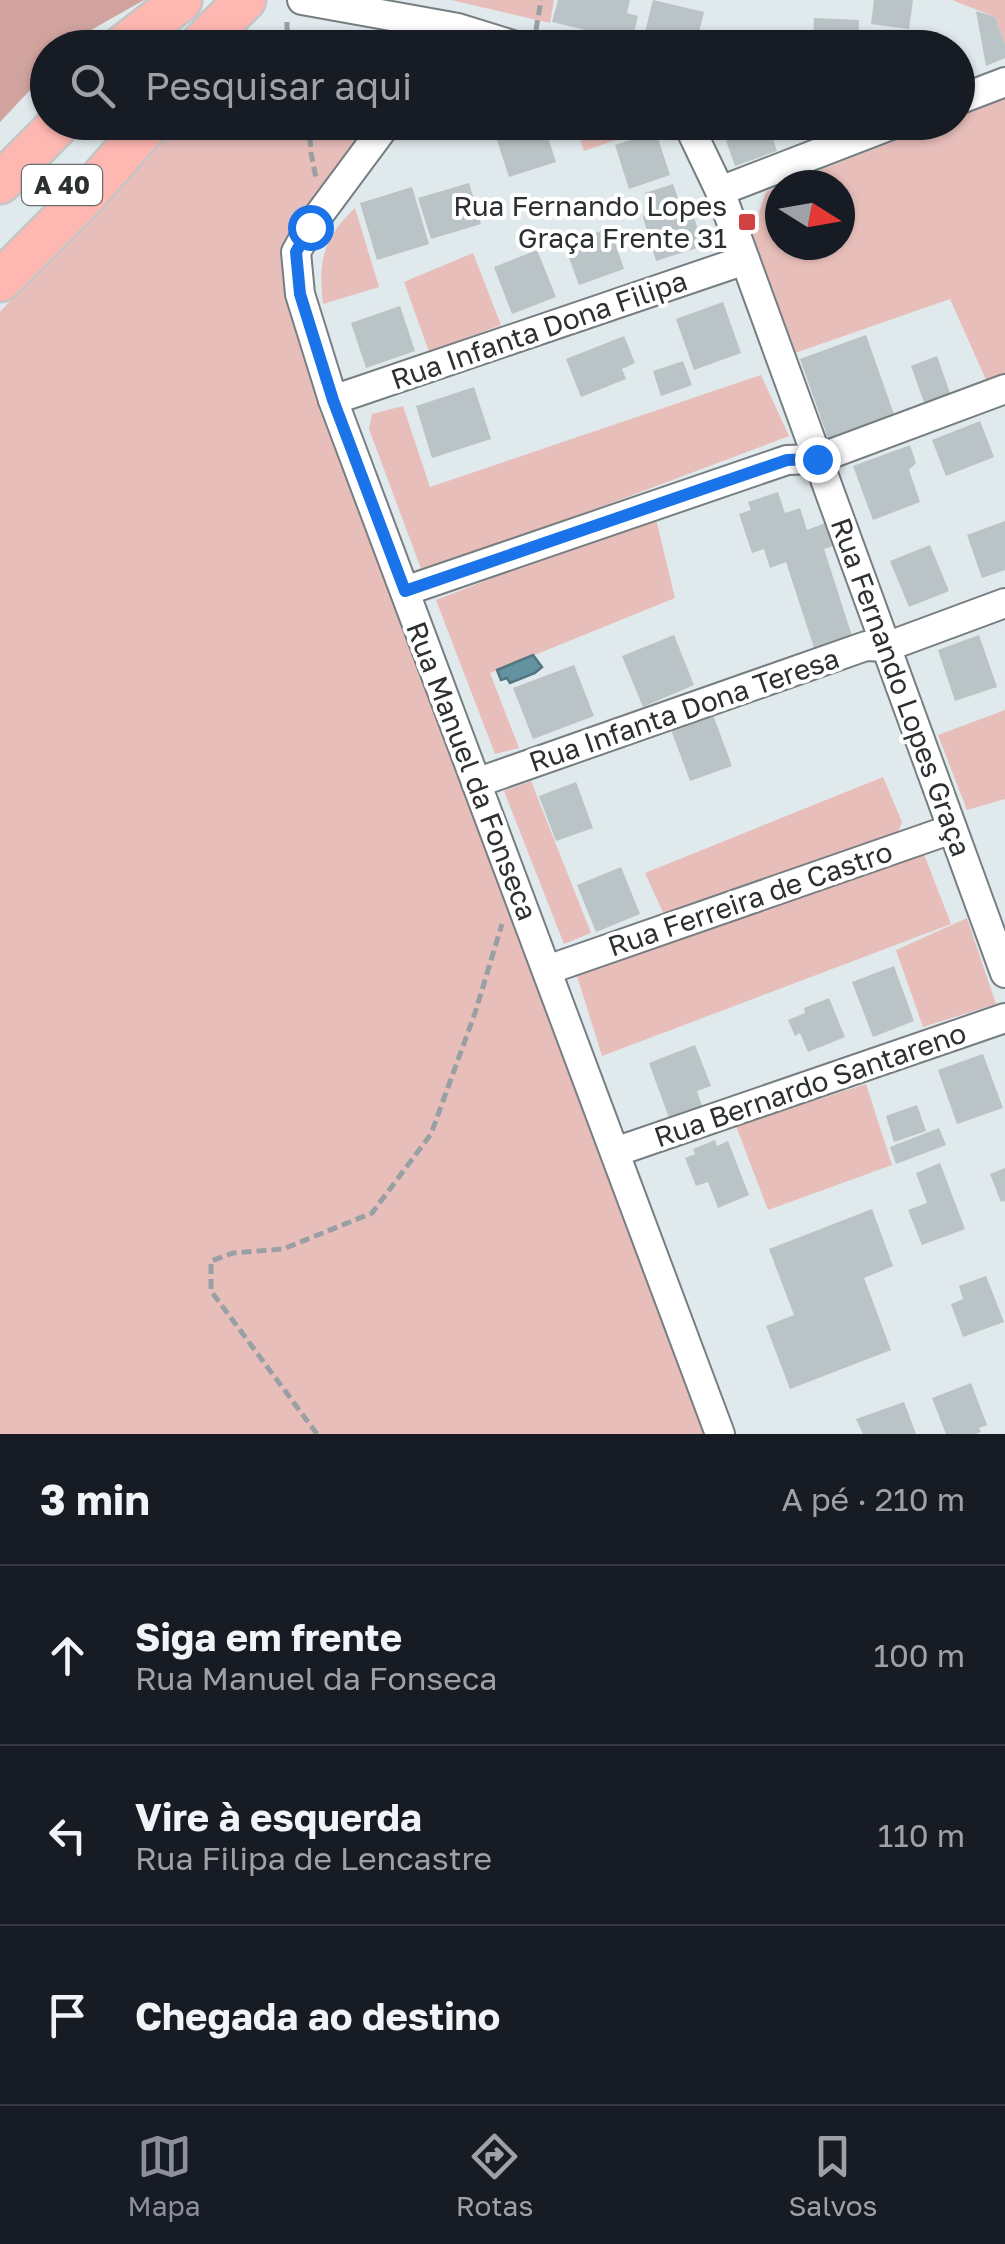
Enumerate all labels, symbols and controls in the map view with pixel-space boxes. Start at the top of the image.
search box [30,30,975,140]
icon: search [65,58,120,113]
text: Pesquisar aqui [145,63,412,108]
road number: A 40 [22,165,102,205]
north arrow [765,170,855,260]
place label: Rua Fernando Lopes Graça Frente 31 [453,189,727,254]
route start [288,205,334,251]
marker: Rua Fernando Lopes Graça Frente 31 [736,211,758,233]
street label: Rua Infanta Dona Filipa [387,263,691,396]
route end [795,437,841,483]
street label: Rua Fernando Lopes Graça [825,513,978,861]
street label: Rua Manuel da Fonseca [400,617,545,925]
street label: Rua Infanta Dona Teresa [524,641,843,778]
street label: Rua Ferreira de Castro [603,834,896,963]
street label: Rua Bernardo Santareno [650,1016,970,1153]
text: 3 min [40,1474,150,1524]
text: A pé · 210 m [781,1480,965,1518]
text: Siga em frente [135,1614,402,1659]
icon: ahead [40,1628,95,1683]
text: 100 m [873,1636,965,1674]
text: Rua Manuel da Fonseca [135,1659,497,1697]
text: Vire à esquerda [135,1794,422,1839]
icon: left [40,1808,95,1863]
text: 110 m [878,1816,965,1854]
text: Rua Filipa de Lencastre [135,1839,492,1877]
icon: arrive [40,1988,95,2043]
text: Chegada ao destino [135,1993,500,2038]
tab: Mapa [128,2129,201,2222]
tab: Rotas [456,2129,533,2222]
tab: Salvos [788,2129,877,2222]

